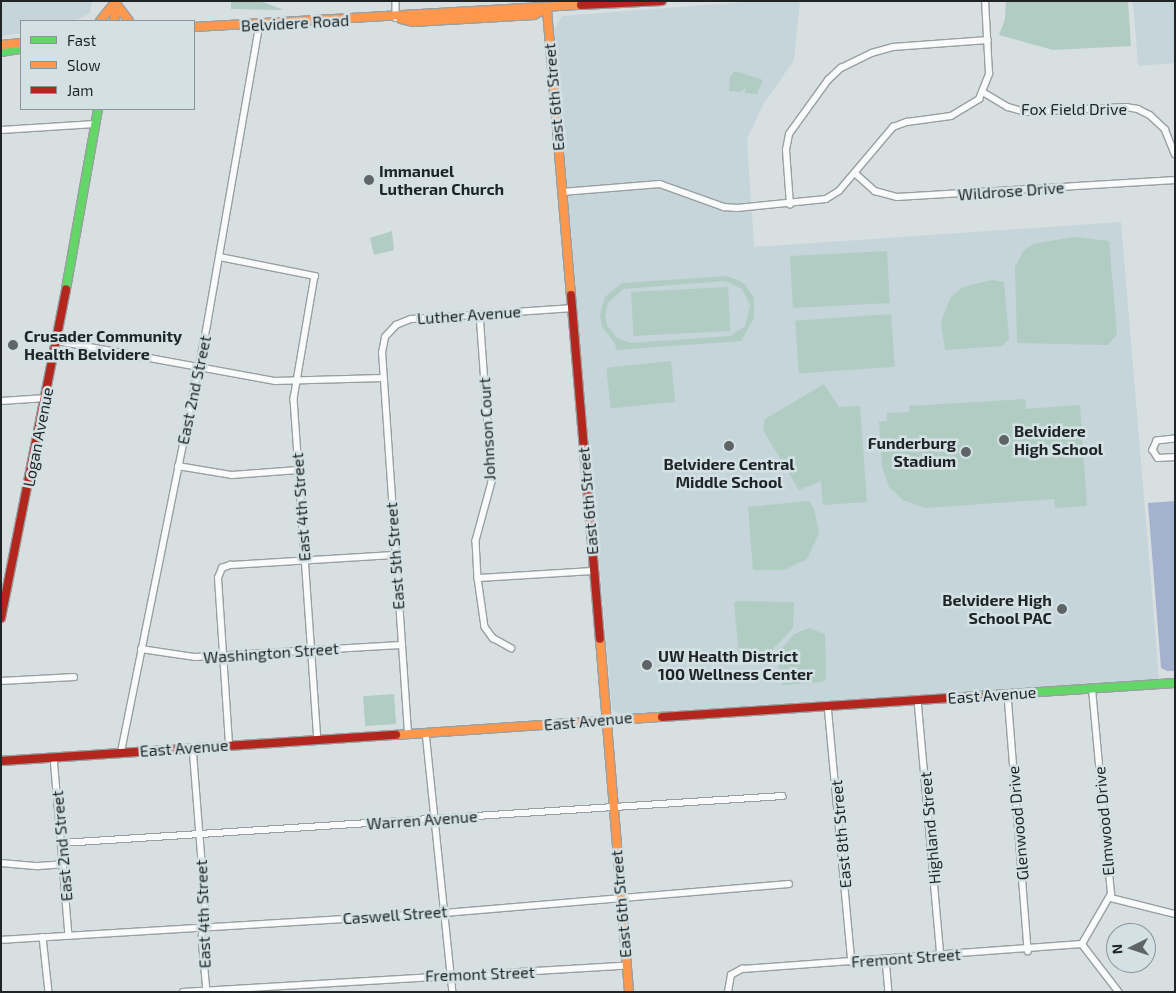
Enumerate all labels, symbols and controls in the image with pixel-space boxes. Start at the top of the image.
street label: Belvidere Road [240,11,350,35]
legend [20,20,195,110]
text: Fast [67,31,96,49]
street label: East 6th Street [540,42,568,152]
text: Slow [67,56,101,74]
text: Jam [67,81,93,99]
street label: Fox Field Drive [1021,99,1127,119]
place label: Immanuel Lutheran Church [379,161,504,199]
marker: Immanuel Lutheran Church [363,174,375,186]
street label: Wildrose Drive [957,178,1065,204]
street label: Luther Avenue [416,302,522,328]
place label: Crusader Community Health Belvidere [24,326,182,364]
street label: East 2nd Street [173,334,215,446]
marker: Crusader Community Health Belvidere [6,338,20,352]
street label: Johnson Court [475,377,499,481]
street label: Logan Avenue [19,385,57,489]
place label: Belvidere High School [1014,421,1103,459]
place label: Funderburg Stadium [868,433,956,471]
marker: Belvidere High School [998,434,1010,446]
marker: Belvidere Central Middle School [723,440,735,452]
street label: East 6th Street [574,446,602,556]
marker: Funderburg Stadium [960,446,972,458]
street label: East 4th Street [288,452,314,562]
place label: Belvidere Central Middle School [663,454,795,492]
street label: East 5th Street [382,502,408,610]
place label: Belvidere High School PAC [942,590,1052,628]
marker: Belvidere High School PAC [1056,603,1068,615]
street label: Washington Street [203,639,339,667]
place label: UW Health District 100 Wellness Center [658,646,813,684]
marker: UW Health District 100 Wellness Center [640,658,654,672]
street label: East Avenue [947,682,1037,708]
street label: East Avenue [543,708,633,734]
street label: East Avenue [139,735,229,761]
street label: Glenwood Drive [1003,765,1033,881]
street label: Elmwood Drive [1090,765,1118,877]
street label: Highland Street [916,771,944,885]
street label: East 8th Street [827,779,855,889]
street label: East 2nd Street [48,790,76,902]
street label: Warren Avenue [366,807,478,833]
street label: East 6th Street [607,849,635,959]
street label: East 4th Street [192,859,214,969]
street label: Caswell Street [342,902,448,928]
north arrow [1106,923,1156,973]
text: N [1108,943,1125,955]
street label: Fremont Street [851,945,961,971]
street label: Fremont Street [425,962,535,986]

